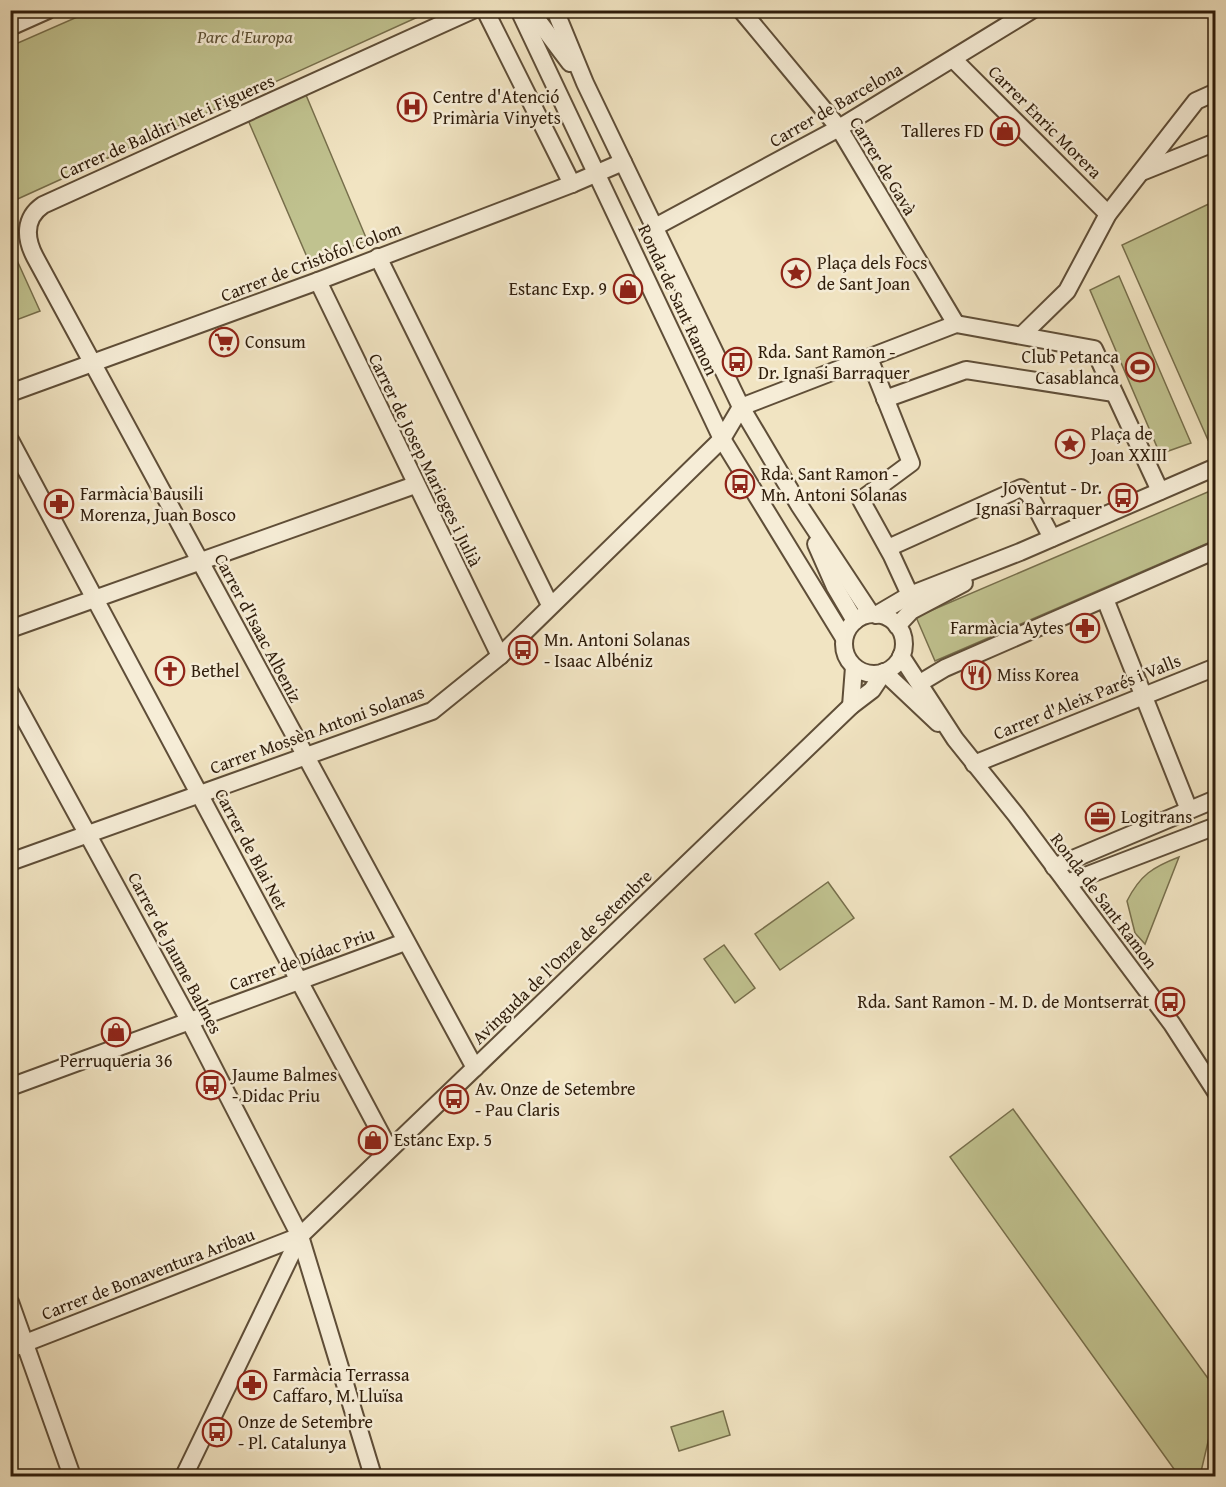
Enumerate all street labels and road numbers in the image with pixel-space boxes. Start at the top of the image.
street label: Carrer de Barcelona [764,55,908,154]
street label: Carrer Enric Morera [982,59,1109,185]
street label: Carrer de Baldiri Net i Figueres [55,67,279,186]
street label: Carrer de Gavà [843,111,924,221]
street label: Carrer de Cristòfol Colom [217,215,405,308]
street label: Ronda de Sant Ramon [631,220,725,380]
street label: Carrer de Josep Marieges i Julià [362,348,489,572]
street label: Carrer d'Isaac Albeniz [208,548,309,707]
street label: Carrer d'Aleix Parés i Valls [989,647,1185,747]
street label: Carrer Mossèn Antoni Solanas [206,678,428,781]
street label: Carrer de Blai Net [208,783,295,915]
street label: Ronda de Sant Ramon [1044,827,1165,974]
street label: Avinguda de l'Onze de Setembre [465,863,658,1050]
street label: Carrer de Jaume Balmes [121,867,230,1038]
street label: Carrer de Dídac Priu [225,920,378,997]
street label: Carrer de Bonaventura Aribau [37,1220,259,1327]

